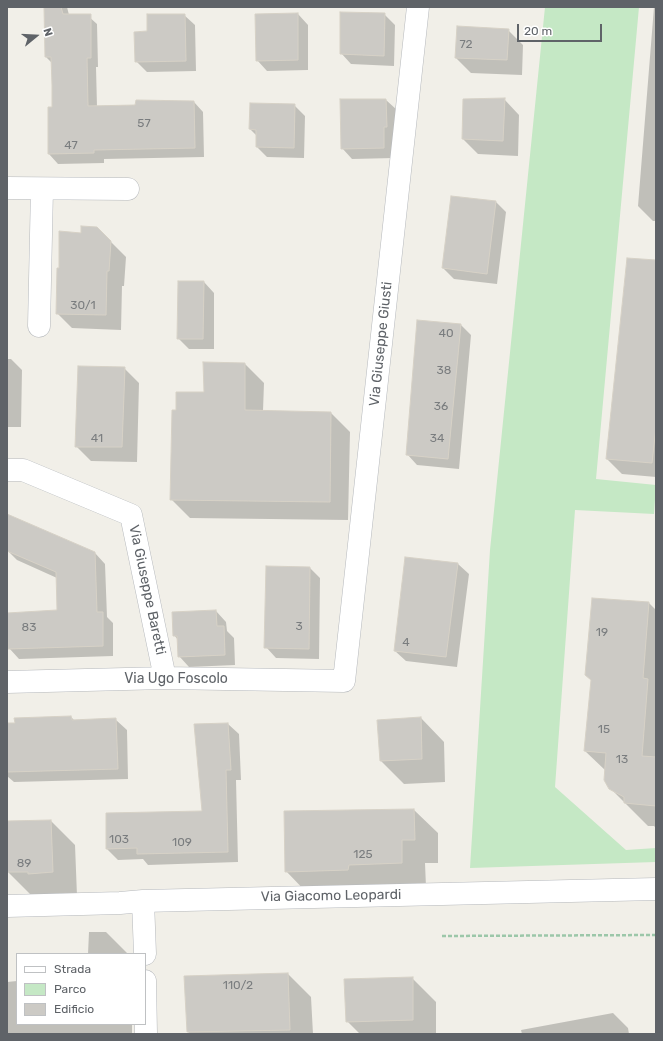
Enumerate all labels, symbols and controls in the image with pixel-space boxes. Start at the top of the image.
north arrow [16,16,56,56]
scale bar [519,16,604,42]
text: 20 m [524,24,552,38]
text: N [40,26,55,38]
house number: 72 [459,38,473,52]
house number: 57 [137,117,151,131]
house number: 47 [64,139,78,153]
street label: Via Giuseppe Giusti [366,281,396,407]
house number: 30/1 [70,299,96,313]
house number: 40 [438,327,454,341]
house number: 38 [437,364,451,378]
house number: 36 [434,400,448,414]
house number: 41 [91,432,103,446]
house number: 34 [430,432,444,446]
street label: Via Giuseppe Baretti [125,524,169,656]
house number: 3 [295,620,303,634]
house number: 83 [22,621,36,635]
house number: 19 [596,626,608,640]
house number: 4 [402,636,410,650]
street label: Via Ugo Foscolo [124,671,228,687]
house number: 15 [598,723,610,737]
house number: 13 [616,753,628,767]
house number: 103 [109,833,129,847]
house number: 109 [172,836,192,850]
house number: 125 [353,848,373,862]
house number: 89 [17,857,31,871]
street label: Via Giacomo Leopardi [261,886,401,906]
legend [16,953,146,1025]
text: Strada [54,962,91,976]
house number: 110/2 [223,979,253,993]
text: Parco [54,982,86,996]
text: Edificio [54,1002,94,1016]

